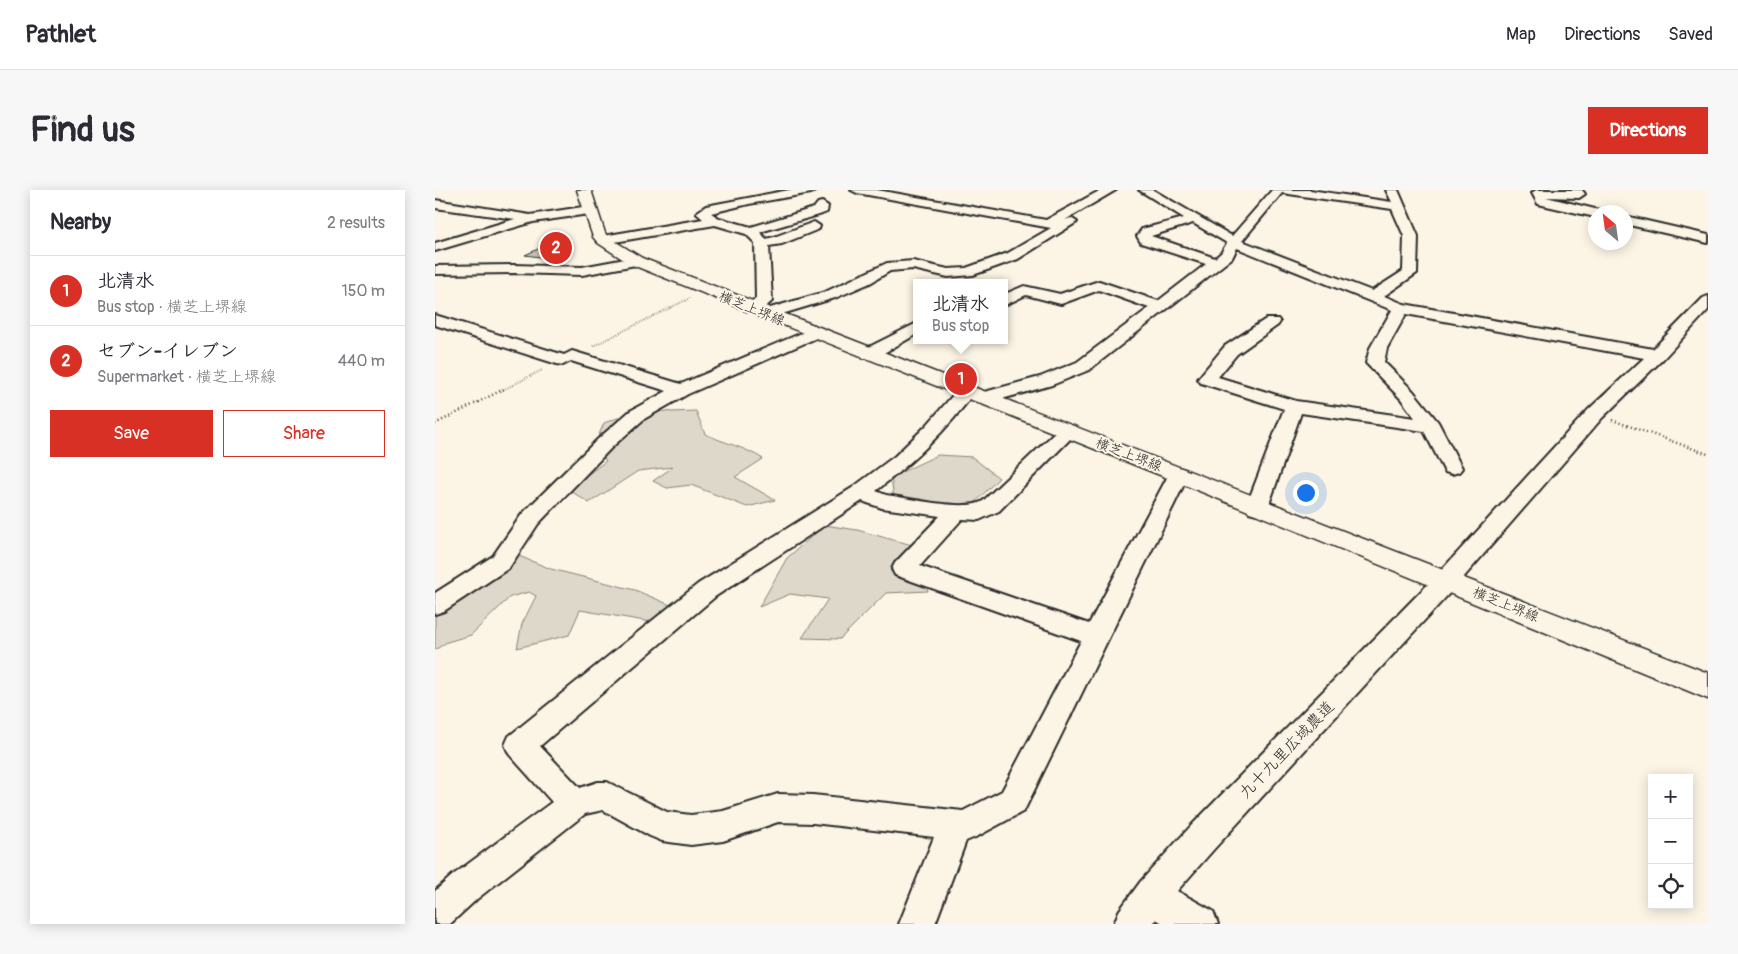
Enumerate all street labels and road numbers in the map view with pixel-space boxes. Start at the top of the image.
street label: 横芝上堺線 [716,287,787,329]
street label: 横芝上堺線 [1093,434,1165,475]
street label: 横芝上堺線 [1470,583,1541,625]
street label: 九十九里広域農道 [1235,697,1338,803]

